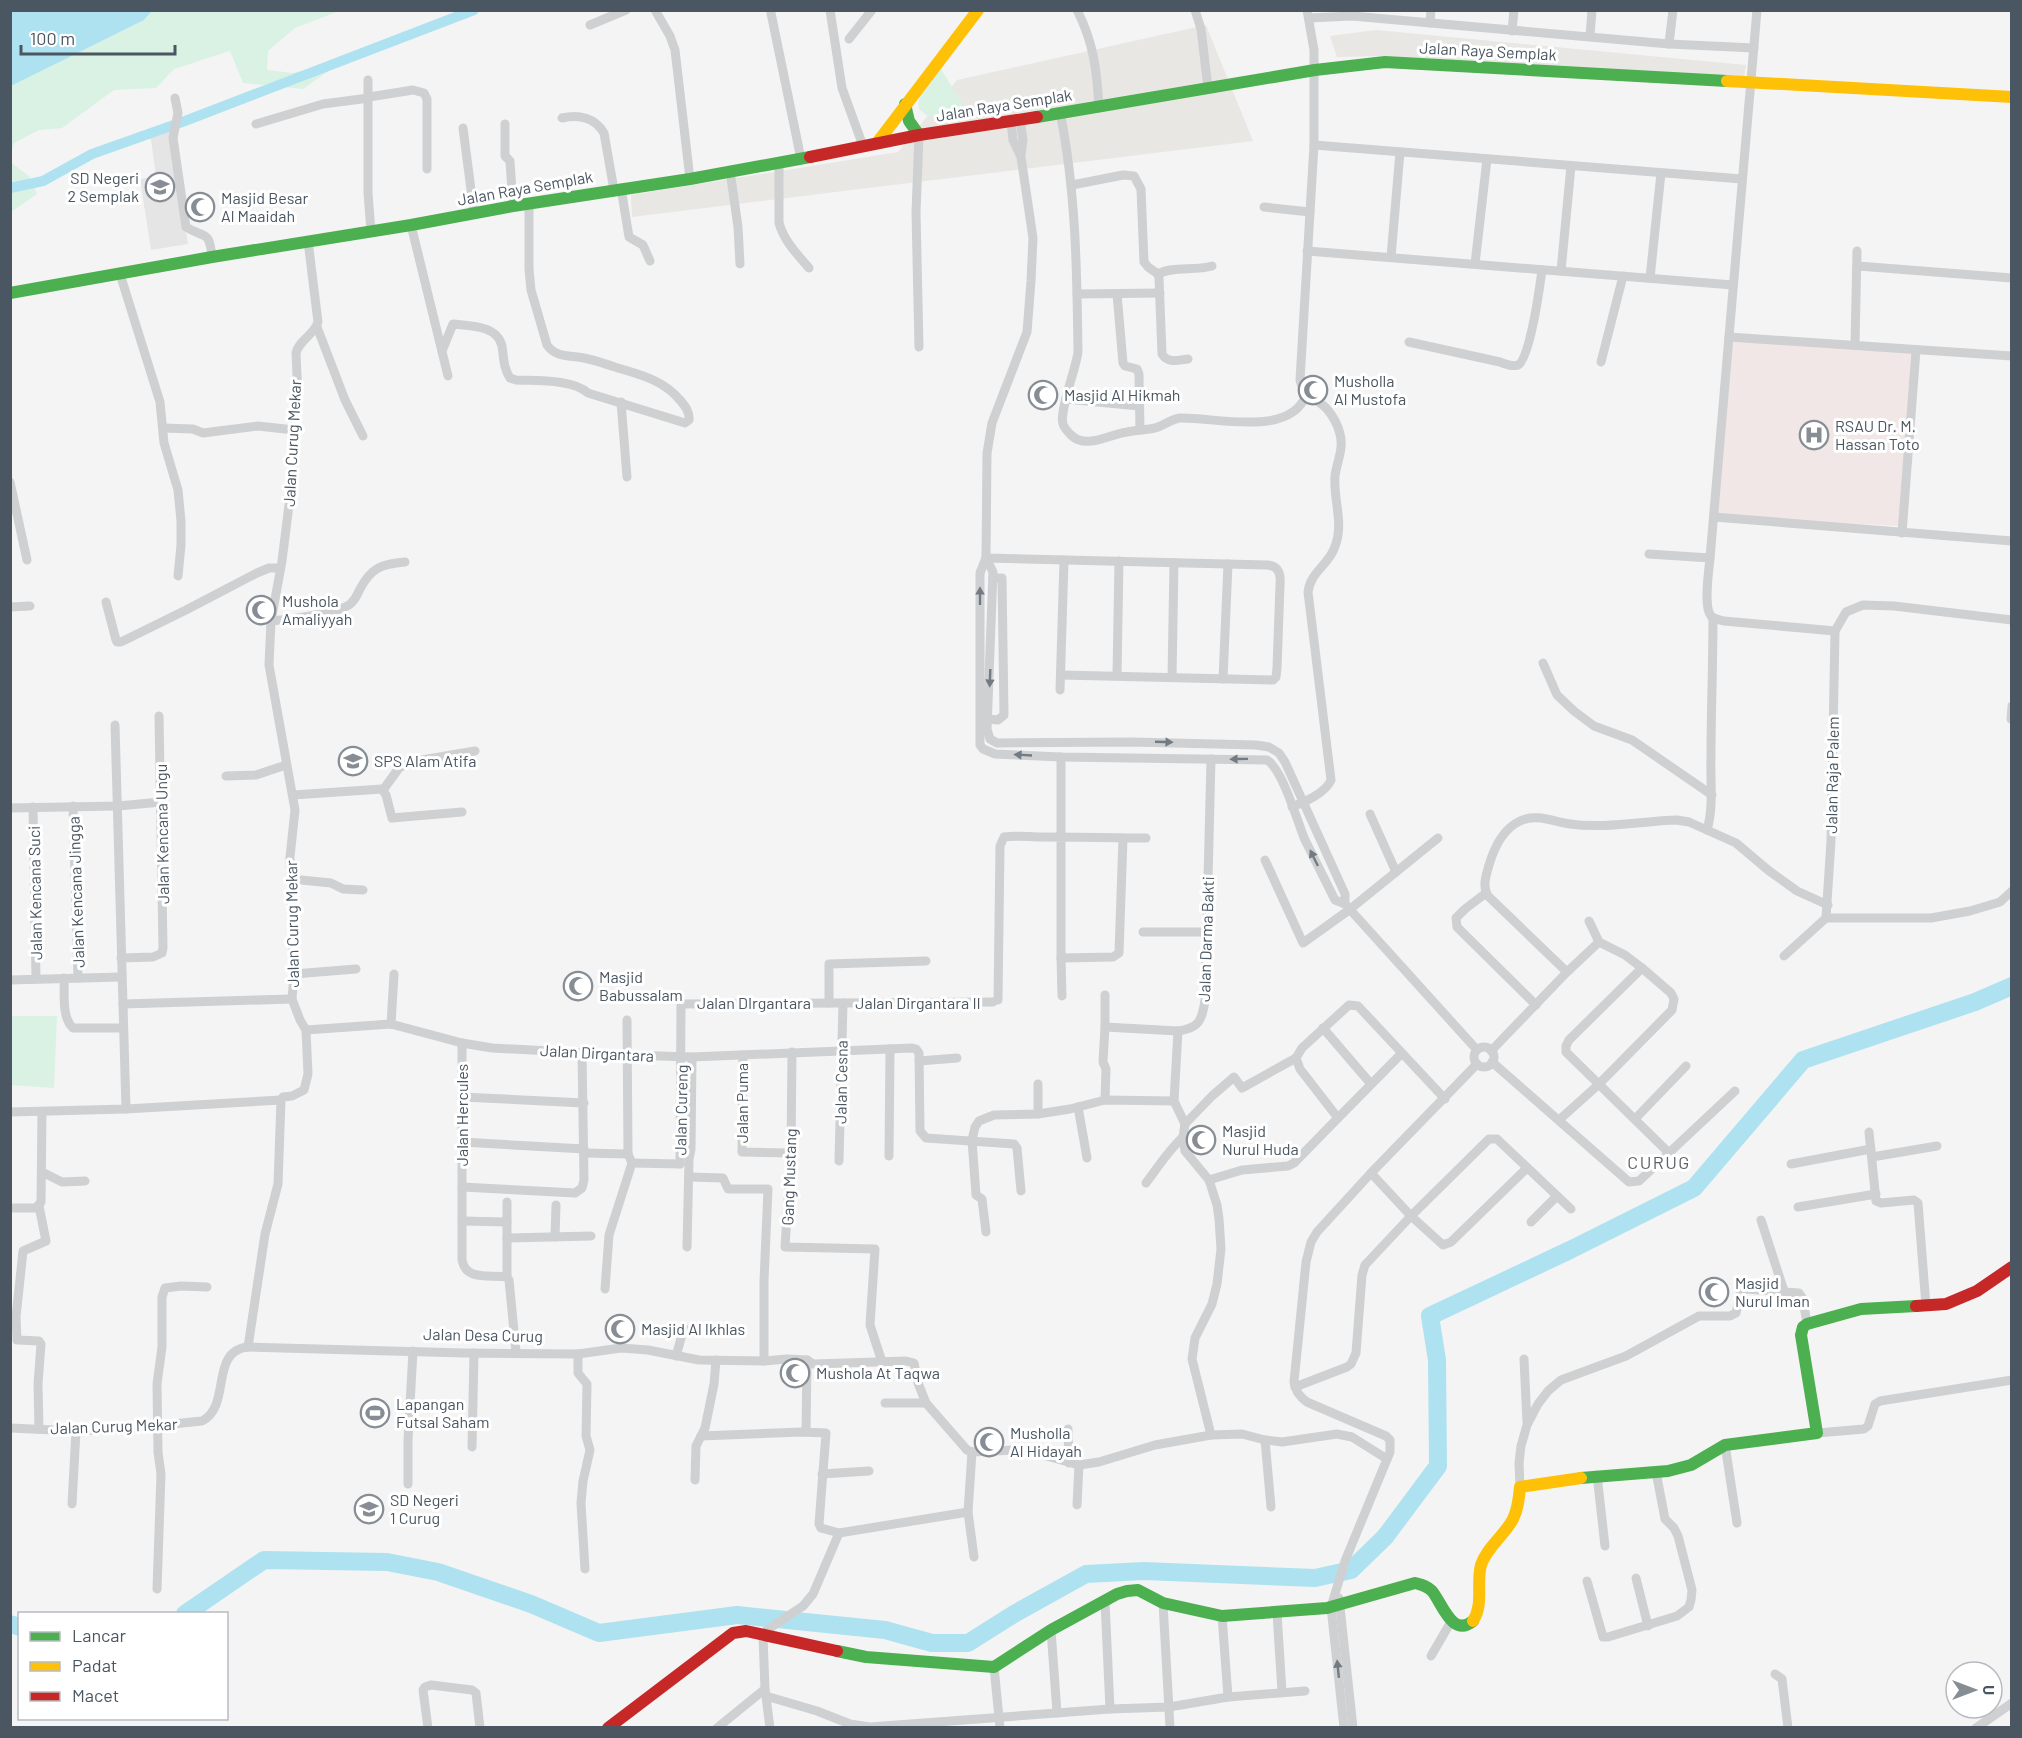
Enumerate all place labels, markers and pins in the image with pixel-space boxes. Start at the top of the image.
place label: SD Negeri 2 Semplak [67,168,139,205]
school or university icon: SD Negeri 2 Semplak [144,171,176,203]
place label: Masjid Besar Al Maaidah [221,188,309,225]
mosque icon: Masjid Besar Al Maaidah [184,191,216,223]
place label: Musholla Al Mustofa [1334,371,1406,408]
mosque icon: Musholla Al Mustofa [1297,374,1329,406]
mosque icon: Masjid Al Hikmah [1027,379,1059,411]
place label: Masjid Al Hikmah [1064,385,1180,404]
place label: RSAU Dr. M. Hassan Toto [1835,416,1920,453]
hospital icon: RSAU Dr. M. Hassan Toto [1798,419,1830,451]
place label: Mushola Amaliyyah [282,591,352,628]
mosque icon: Mushola Amaliyyah [245,594,277,626]
school or university icon: SPS Alam Atifa [337,745,369,777]
place label: SPS Alam Atifa [374,751,476,770]
place label: Masjid Babussalam [599,967,683,1004]
mosque icon: Masjid Babussalam [562,970,594,1002]
place label: Masjid Nurul Huda [1222,1121,1299,1158]
mosque icon: Masjid Nurul Huda [1185,1124,1217,1156]
place label: Masjid Nurul Iman [1735,1273,1810,1310]
mosque icon: Masjid Nurul Iman [1698,1276,1730,1308]
mosque icon: Masjid Al Ikhlas [604,1313,636,1345]
place label: Masjid Al Ikhlas [641,1319,745,1338]
mosque icon: Mushola At Taqwa [779,1357,811,1389]
place label: Mushola At Taqwa [816,1363,940,1382]
place label: Lapangan Futsal Saham [396,1394,490,1431]
sports icon: Lapangan Futsal Saham [359,1397,391,1429]
place label: Musholla Al Hidayah [1010,1423,1082,1460]
mosque icon: Musholla Al Hidayah [973,1426,1005,1458]
place label: SD Negeri 1 Curug [390,1490,459,1527]
school or university icon: SD Negeri 1 Curug [353,1493,385,1525]

